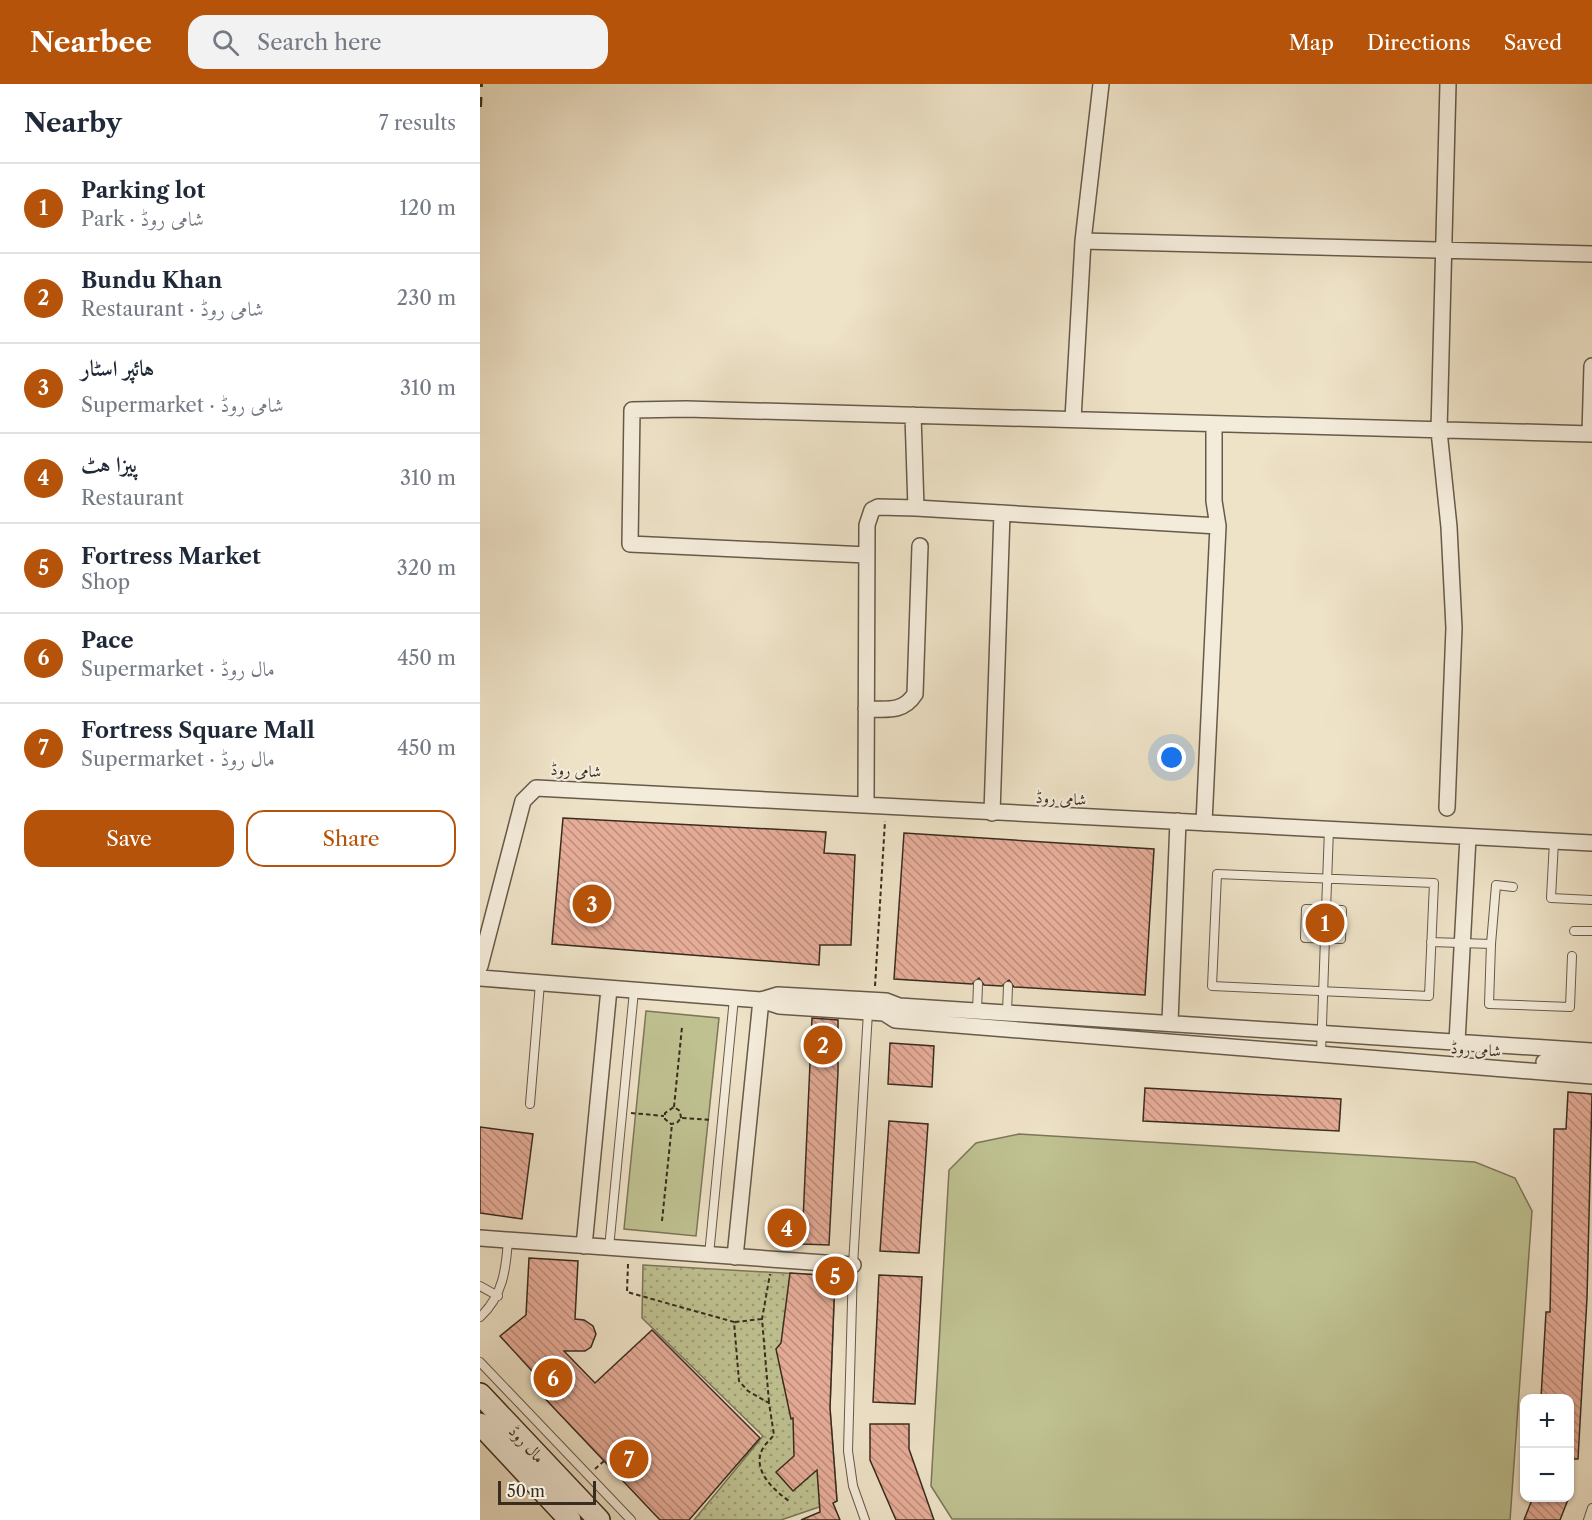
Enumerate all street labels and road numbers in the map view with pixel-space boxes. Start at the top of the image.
street label: شامی روڈ [550,759,602,781]
street label: شامی روڈ [1035,787,1087,809]
street label: شامی روڈ [1450,1037,1502,1061]
street label: مال روڈ [505,1421,549,1467]

